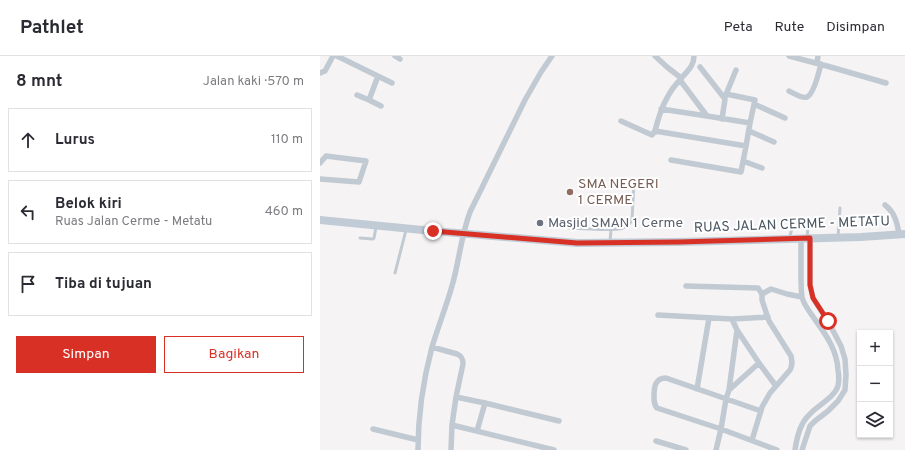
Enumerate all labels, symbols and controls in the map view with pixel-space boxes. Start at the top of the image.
text: Pathlet [20,16,84,40]
text: Peta [724,19,753,36]
text: Rute [775,19,804,36]
text: Disimpan [826,19,885,36]
text: 8 mnt [16,71,62,93]
text: Jalan kaki · 570 m [203,74,304,90]
icon: ahead [17,129,39,151]
text: Lurus [55,131,95,150]
text: 110 m [271,132,303,148]
place label: SMA NEGERI 1 CERME [578,176,659,209]
marker: SMA NEGERI 1 CERME [565,187,575,197]
text: Belok kiri [55,195,122,214]
icon: left [17,201,39,223]
text: 460 m [265,204,303,220]
street label: RUAS JALAN CERME - METATU [694,213,890,237]
text: Ruas Jalan Cerme - Metatu [55,214,212,230]
place label: Masjid SMAN 1 Cerme [548,215,683,232]
marker: Masjid SMAN 1 Cerme [535,218,545,228]
route end [424,222,442,240]
icon: arrive [17,273,39,295]
text: Tiba di tujuan [55,275,152,294]
route start [819,312,837,330]
map controls [857,330,893,438]
button: + [857,330,893,366]
button: Simpan [16,336,156,373]
button: Bagikan [164,336,304,373]
button: − [857,366,893,402]
button: layers [857,402,893,438]

